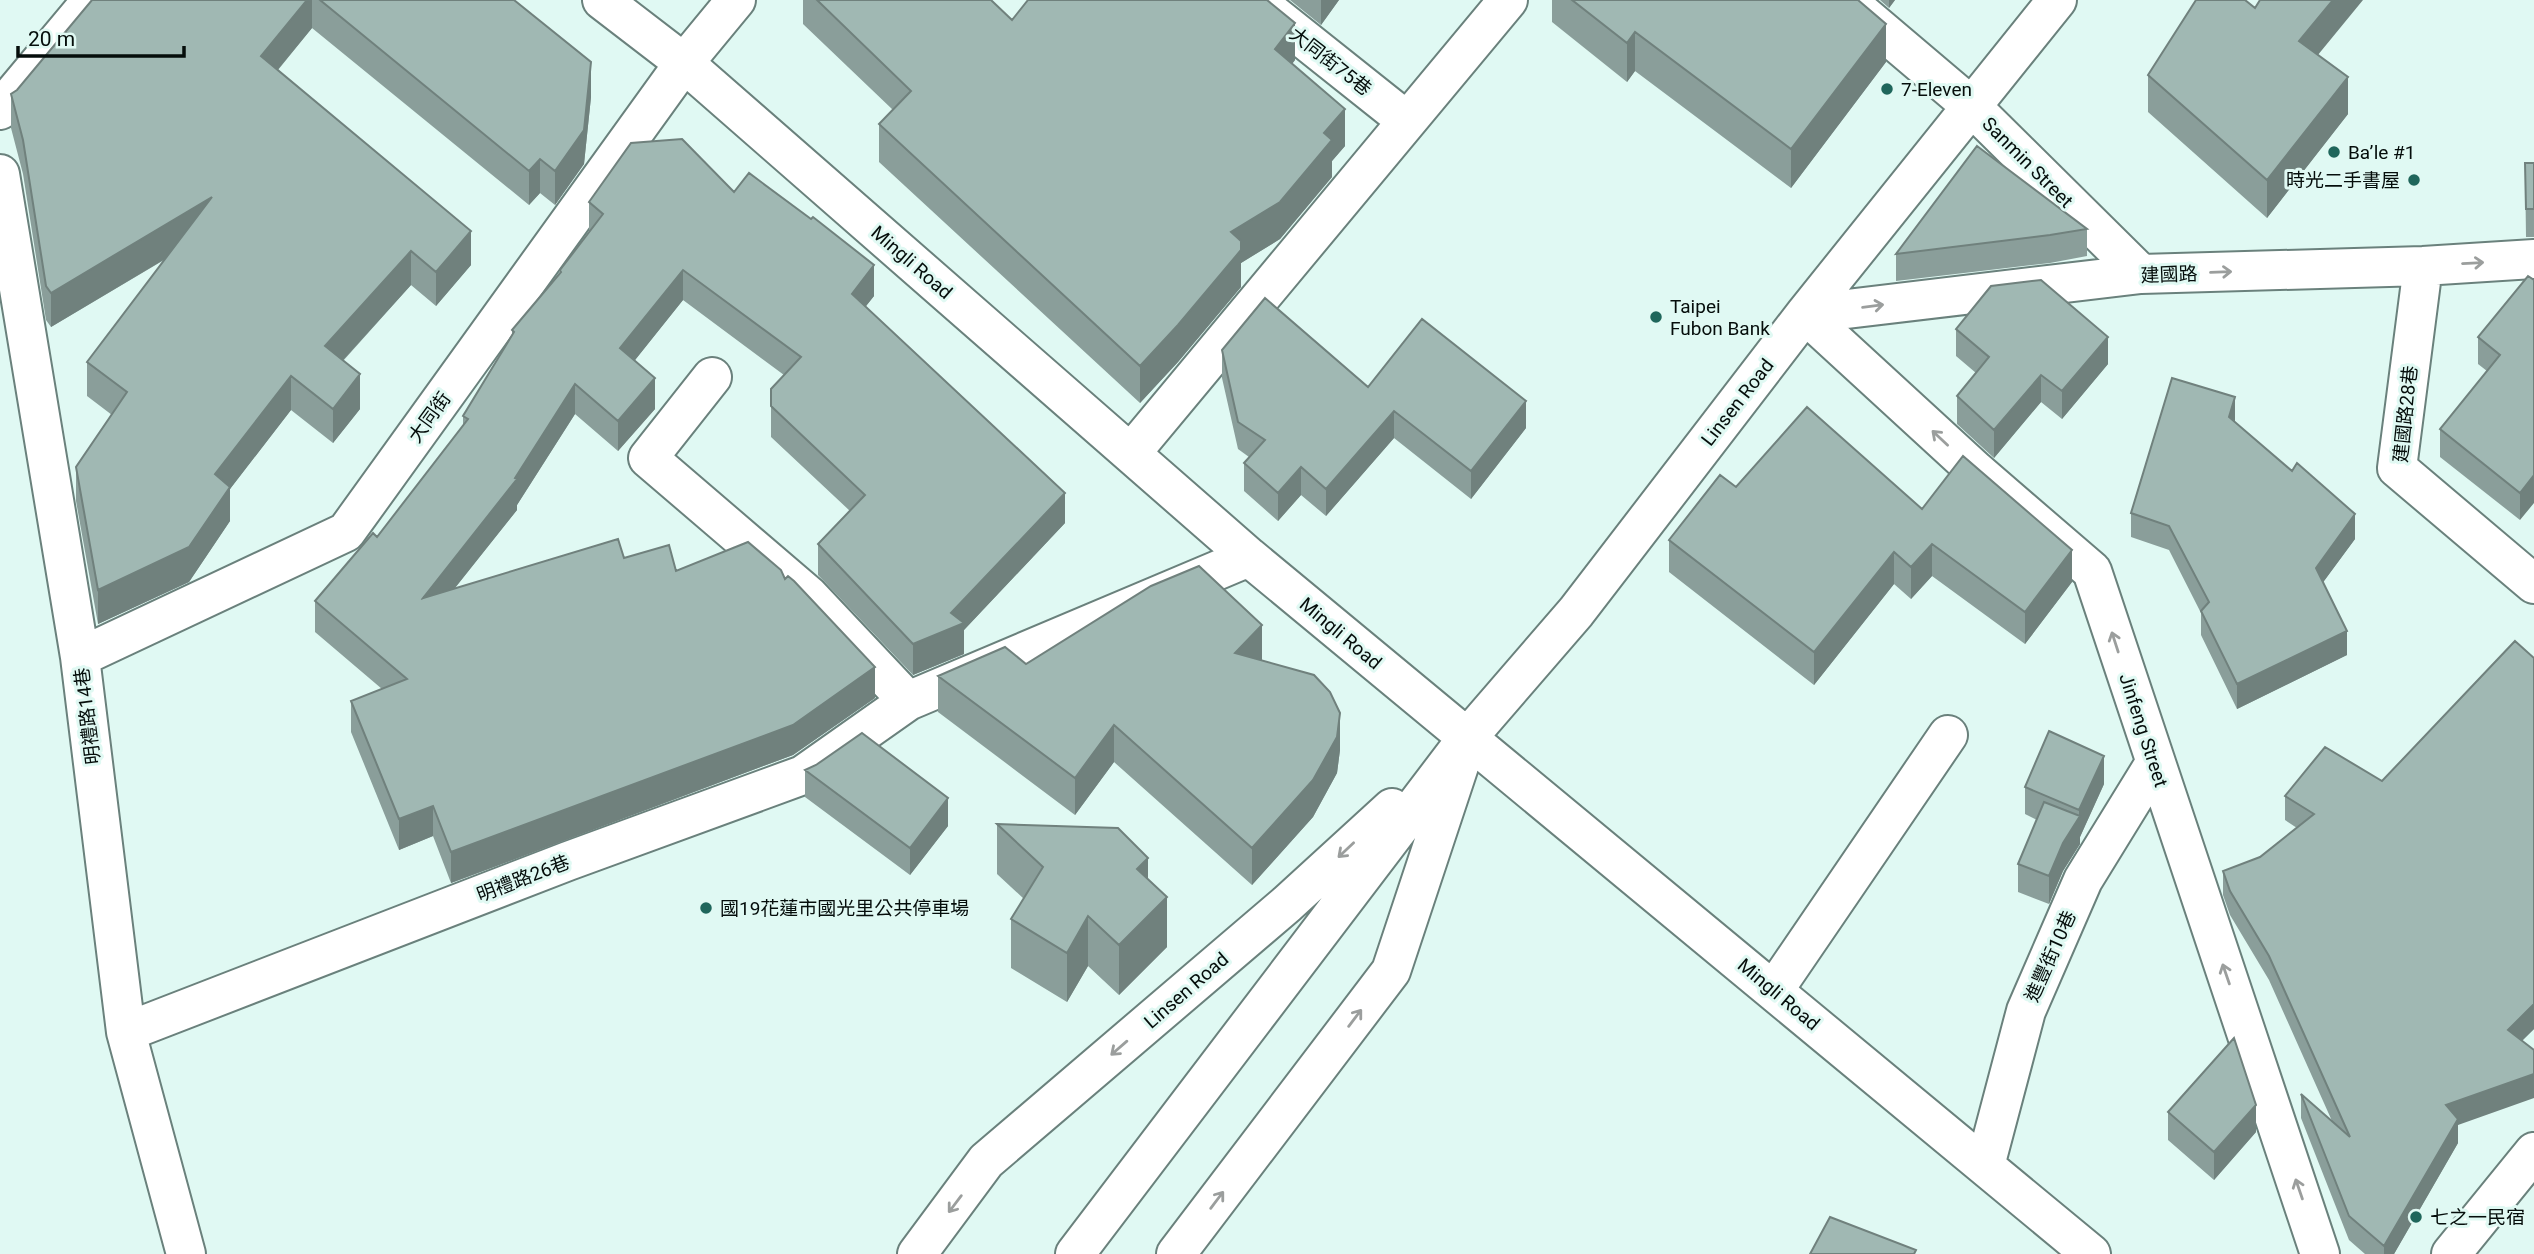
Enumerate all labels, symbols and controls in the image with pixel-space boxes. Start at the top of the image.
scale bar [18,14,184,58]
street label: 大同街75巷 [1285,22,1376,100]
text: 20 m [28,27,75,51]
place label: 7-Eleven [1901,78,1972,101]
marker: 7-Eleven [1879,81,1895,97]
street label: Sanmin Street [1978,112,2078,212]
place label: Ba’le #1 [2348,141,2415,164]
marker: Ba’le #1 [2326,144,2342,160]
place label: 時光二手書屋 [2286,169,2400,192]
marker: 時光二手書屋 [2406,172,2422,188]
street label: Mingli Road [866,221,957,304]
one-way arrow [2461,256,2484,269]
street label: 建國路 [2140,262,2198,287]
one-way arrow [2210,265,2233,278]
place label: Taipei Fubon Bank [1670,295,1770,340]
one-way arrow [1861,299,1884,312]
marker: Taipei Fubon Bank [1648,309,1664,325]
street label: Linsen Road [1696,354,1778,450]
street label: 建國路28巷 [2389,364,2422,464]
street label: 大同街 [403,387,455,447]
one-way arrow [1931,430,1949,446]
street label: Mingli Road [1295,592,1386,674]
one-way arrow [2108,631,2120,653]
street label: 明禮路14巷 [70,666,105,766]
street label: Jinfeng Street [2114,670,2173,790]
one-way arrow [1337,842,1355,858]
street label: 明禮路26巷 [474,850,573,907]
place label: 國19花蓮市國光里公共停車場 [720,897,969,920]
marker: 國19花蓮市國光里公共停車場 [698,900,714,916]
street label: 進豐街10巷 [2020,907,2081,1005]
street label: Linsen Road [1140,948,1233,1033]
street label: Mingli Road [1733,953,1824,1035]
one-way arrow [2219,963,2231,985]
one-way arrow [1347,1010,1362,1028]
one-way arrow [1110,1040,1128,1056]
one-way arrow [2292,1179,2304,1201]
one-way arrow [1210,1191,1225,1209]
one-way arrow [947,1194,962,1212]
place label: 七之一民宿 [2430,1206,2525,1229]
marker: 七之一民宿 [2408,1209,2424,1225]

